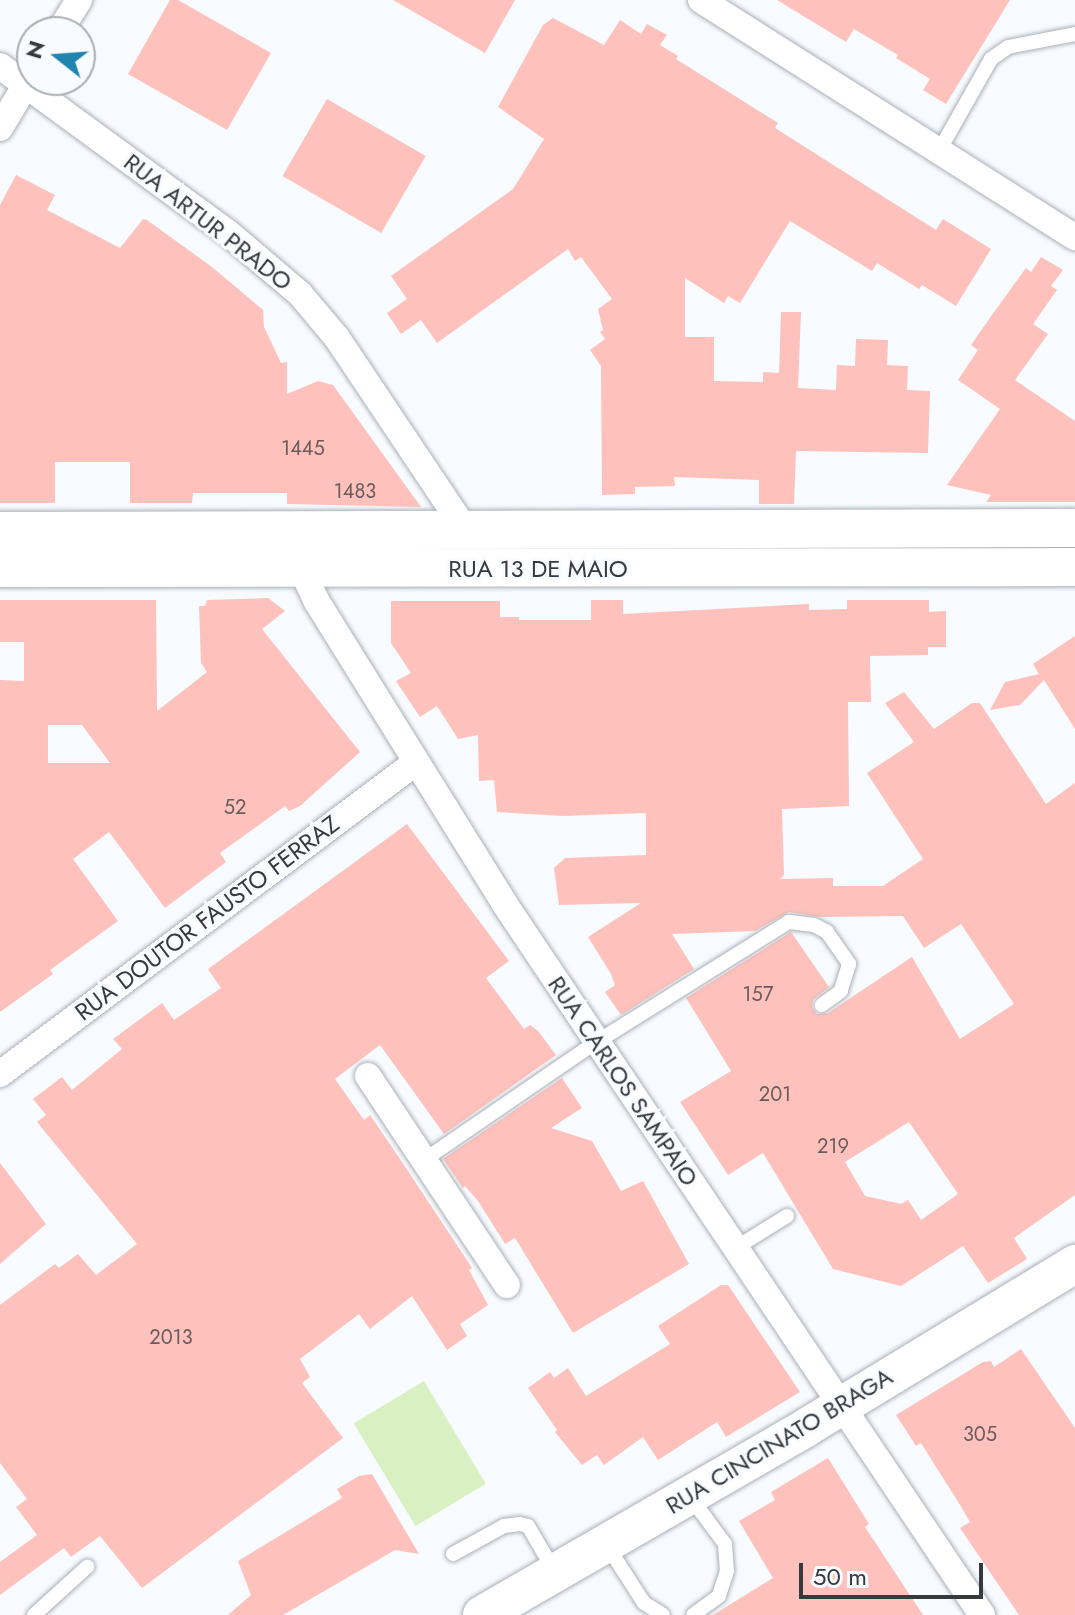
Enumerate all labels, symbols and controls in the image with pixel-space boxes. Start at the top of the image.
north arrow [16,16,96,96]
text: N [17,37,53,63]
street label: RUA ARTUR PRADO [118,147,298,297]
house number: 1445 [281,436,325,460]
house number: 1483 [334,479,376,503]
street label: RUA 13 DE MAIO [448,555,628,583]
house number: 52 [224,795,246,819]
street label: RUA DOUTOR FAUSTO FERRAZ [69,809,345,1027]
street label: RUA CARLOS SAMPAIO [542,971,704,1191]
house number: 157 [743,982,773,1006]
house number: 201 [759,1082,791,1106]
house number: 219 [817,1134,849,1158]
house number: 2013 [149,1325,193,1349]
street label: RUA CINCINATO BRAGA [660,1362,898,1520]
house number: 305 [963,1422,997,1446]
scale bar [803,1547,987,1597]
text: 50 m [813,1559,867,1594]

